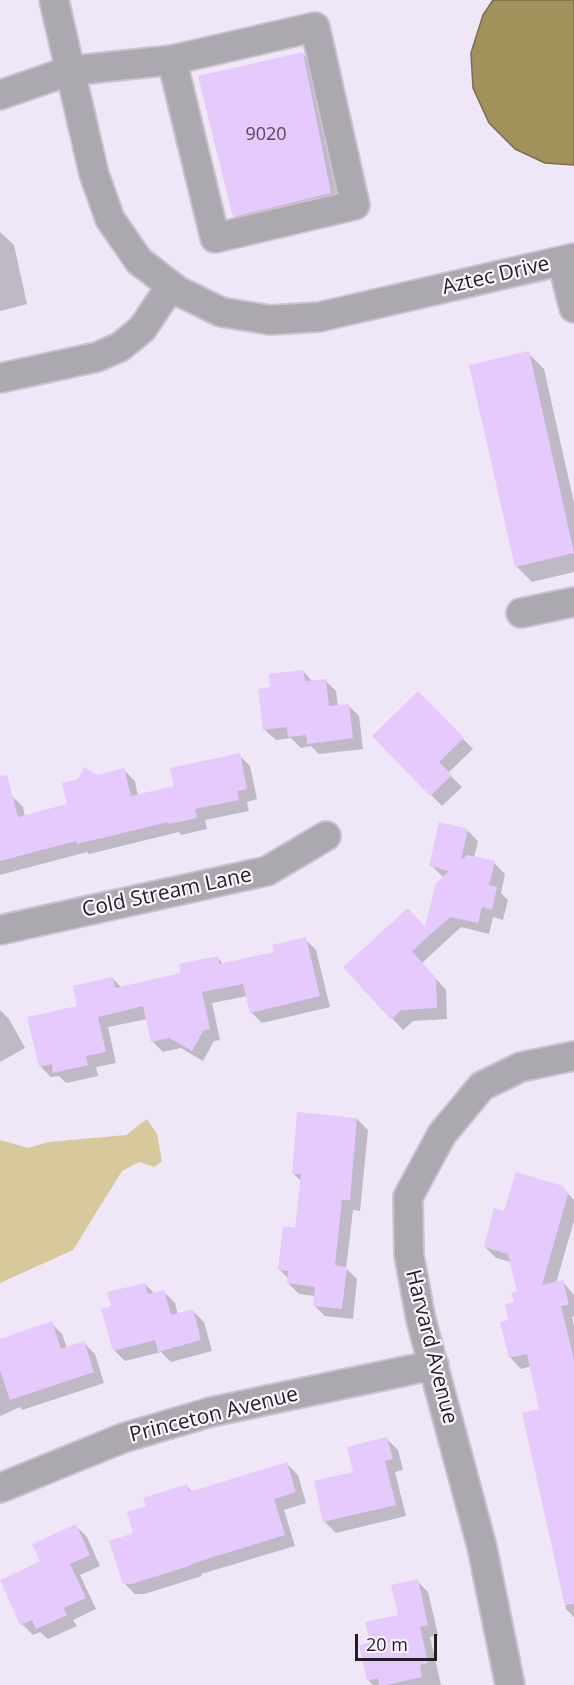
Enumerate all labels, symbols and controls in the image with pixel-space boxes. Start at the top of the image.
house number: 9020 [245,124,287,146]
street label: Aztec Drive [440,251,552,301]
street label: Cold Stream Lane [80,863,254,923]
street label: Harvard Avenue [400,1267,462,1427]
street label: Princeton Avenue [127,1382,301,1448]
scale bar [358,1622,440,1660]
text: 20 m [366,1632,408,1656]

